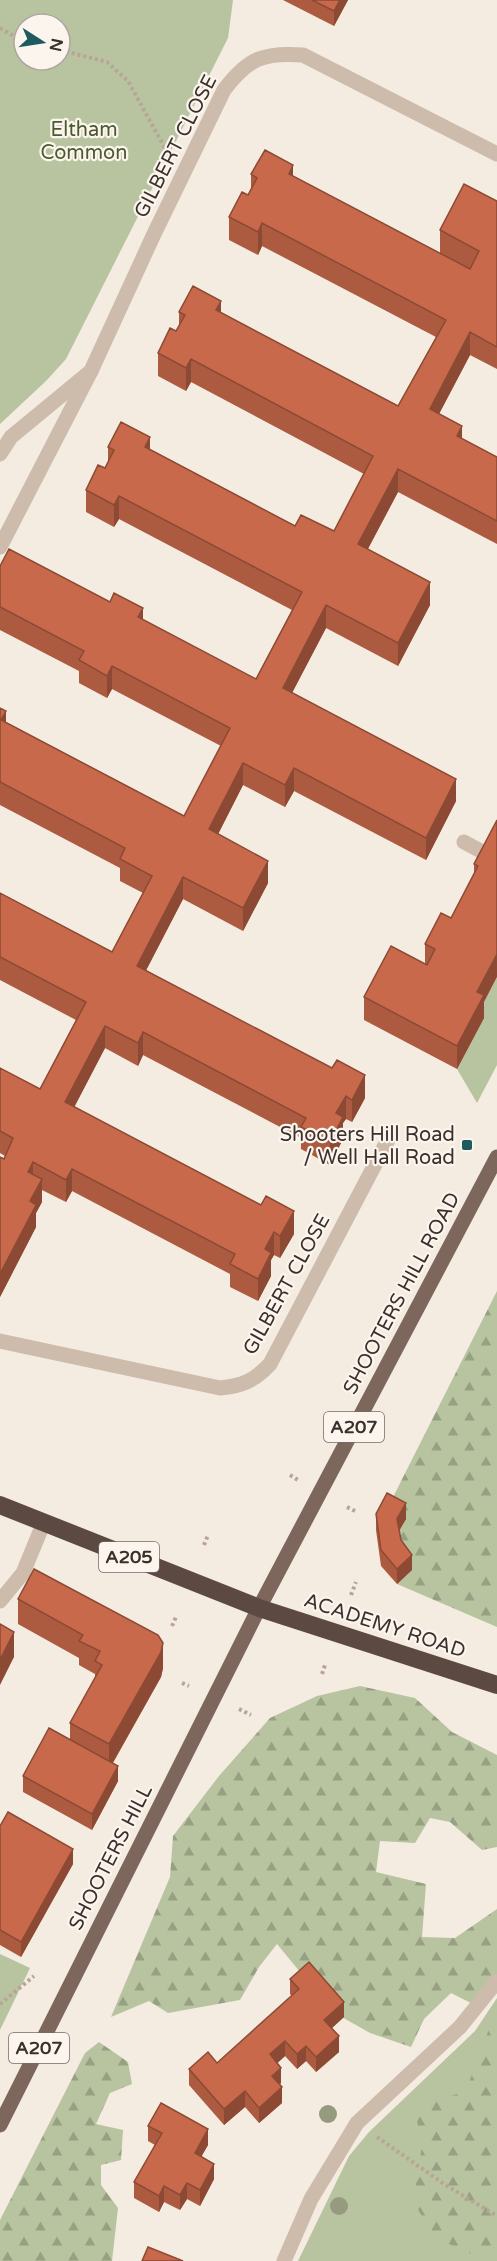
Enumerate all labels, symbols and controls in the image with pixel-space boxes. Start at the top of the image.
north arrow [12,12,72,72]
text: N [45,37,67,53]
street label: GILBERT CLOSE [129,71,222,222]
park label: Eltham Common [41,118,127,165]
place label: Shooters Hill Road / Well Hall Road [280,1123,455,1170]
marker: Shooters Hill Road / Well Hall Road [460,1138,474,1152]
street label: SHOOTERS HILL ROAD [338,1188,465,1399]
street label: GILBERT CLOSE [238,1210,336,1359]
road number: A207 [324,1412,384,1442]
road number: A205 [99,1542,159,1572]
street label: ACADEMY ROAD [301,1588,469,1663]
street label: SHOOTERS HILL [64,1780,158,1934]
road number: A207 [9,2033,69,2063]

